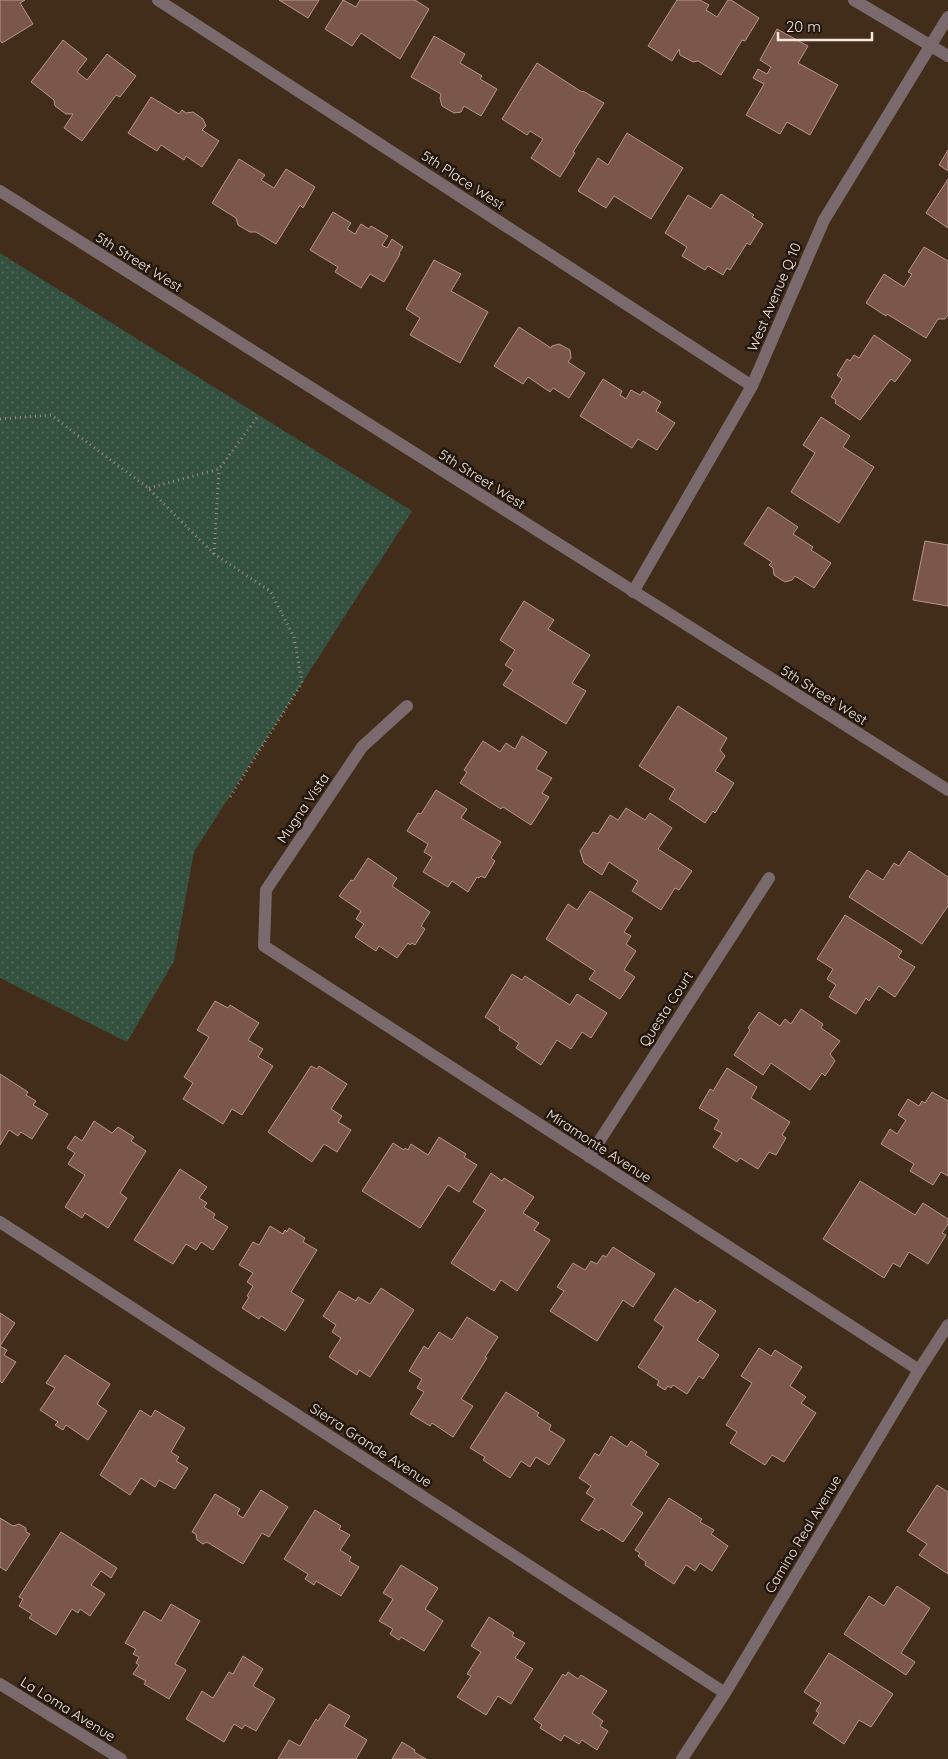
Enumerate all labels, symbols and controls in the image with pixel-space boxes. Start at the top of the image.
scale bar [778,10,872,42]
text: 20 m [786,17,821,36]
street label: 5th Place West [418,146,508,214]
street label: 5th Street West [92,228,186,296]
street label: West Avenue Q 10 [743,240,805,354]
street label: 5th Street West [435,445,529,513]
street label: 5th Street West [777,661,871,729]
street label: Mugna Vista [273,770,333,846]
street label: Questa Court [635,968,697,1050]
street label: Miramonte Avenue [543,1105,655,1187]
street label: Sierra Grande Avenue [307,1399,435,1491]
street label: Camino Real Avenue [761,1472,845,1596]
street label: La Loma Avenue [17,1673,119,1745]

